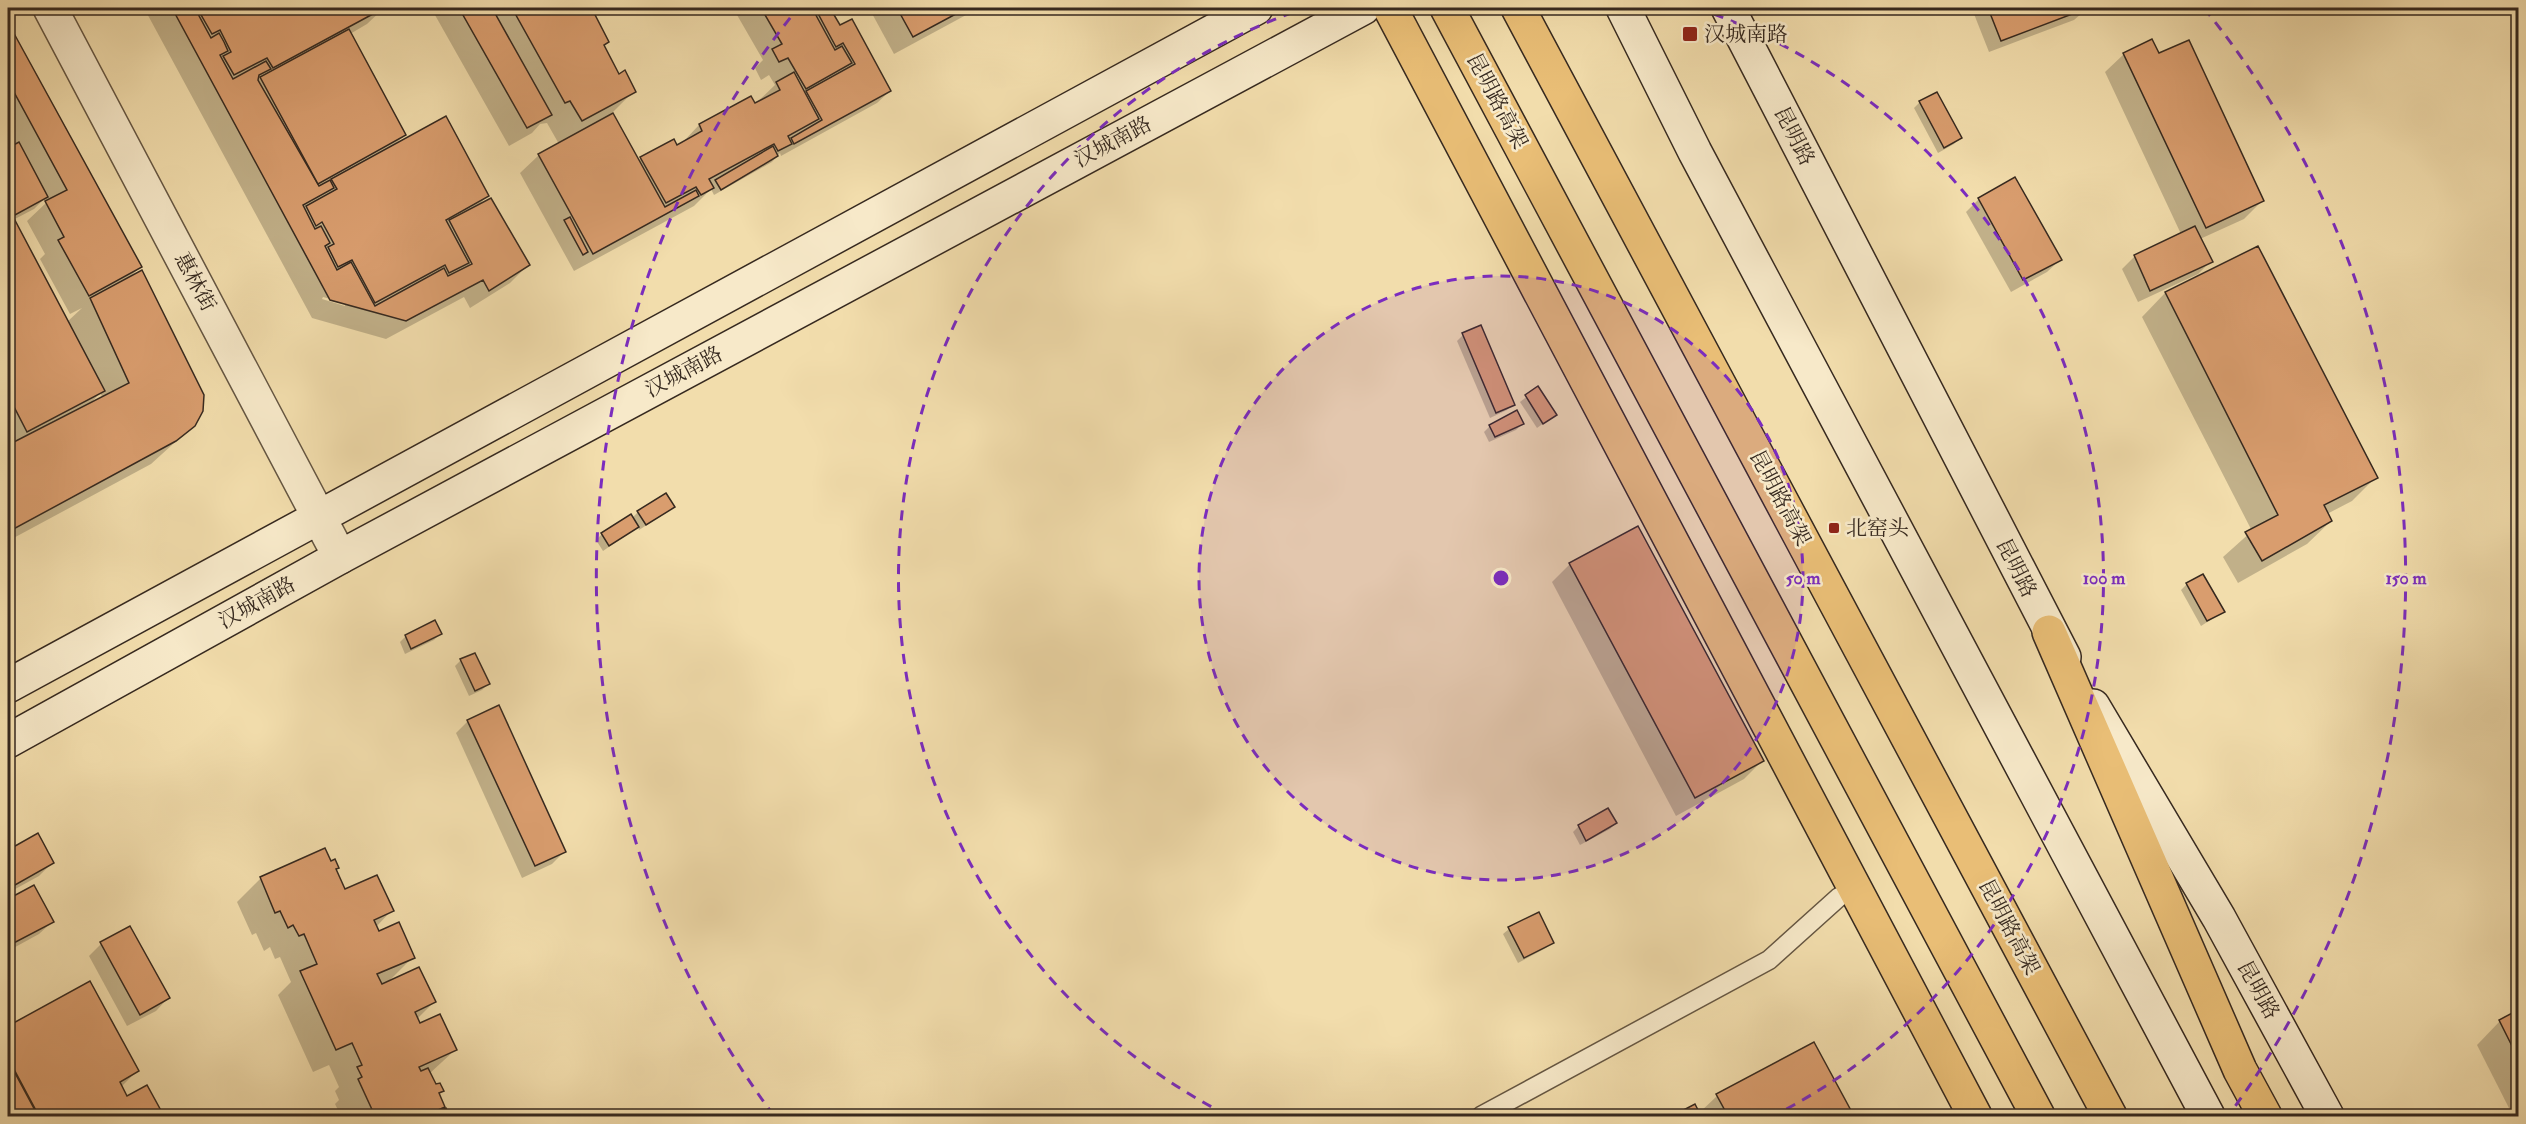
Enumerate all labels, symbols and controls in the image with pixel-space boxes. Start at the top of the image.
place label: 汉城南路 [1704,21,1788,48]
marker: 汉城南路 [1681,25,1699,43]
street label: 昆明路高架 [1460,48,1534,154]
street label: 昆明路 [1768,102,1820,170]
street label: 汉城南路 [1070,110,1156,174]
street label: 惠林街 [168,248,222,316]
street label: 汉城南路 [641,340,727,404]
street label: 昆明路高架 [1743,445,1817,551]
place label: 北窑头 [1846,515,1909,542]
marker: 北窑头 [1827,521,1841,535]
street label: 昆明路 [1990,534,2042,602]
text: 50 m [1786,567,1821,590]
text: 100 m [2083,567,2126,590]
text: 150 m [2385,567,2428,590]
centre of rings [1491,568,1511,588]
street label: 汉城南路 [214,571,300,635]
street label: 昆明路高架 [1972,874,2046,980]
street label: 昆明路 [2231,956,2285,1024]

